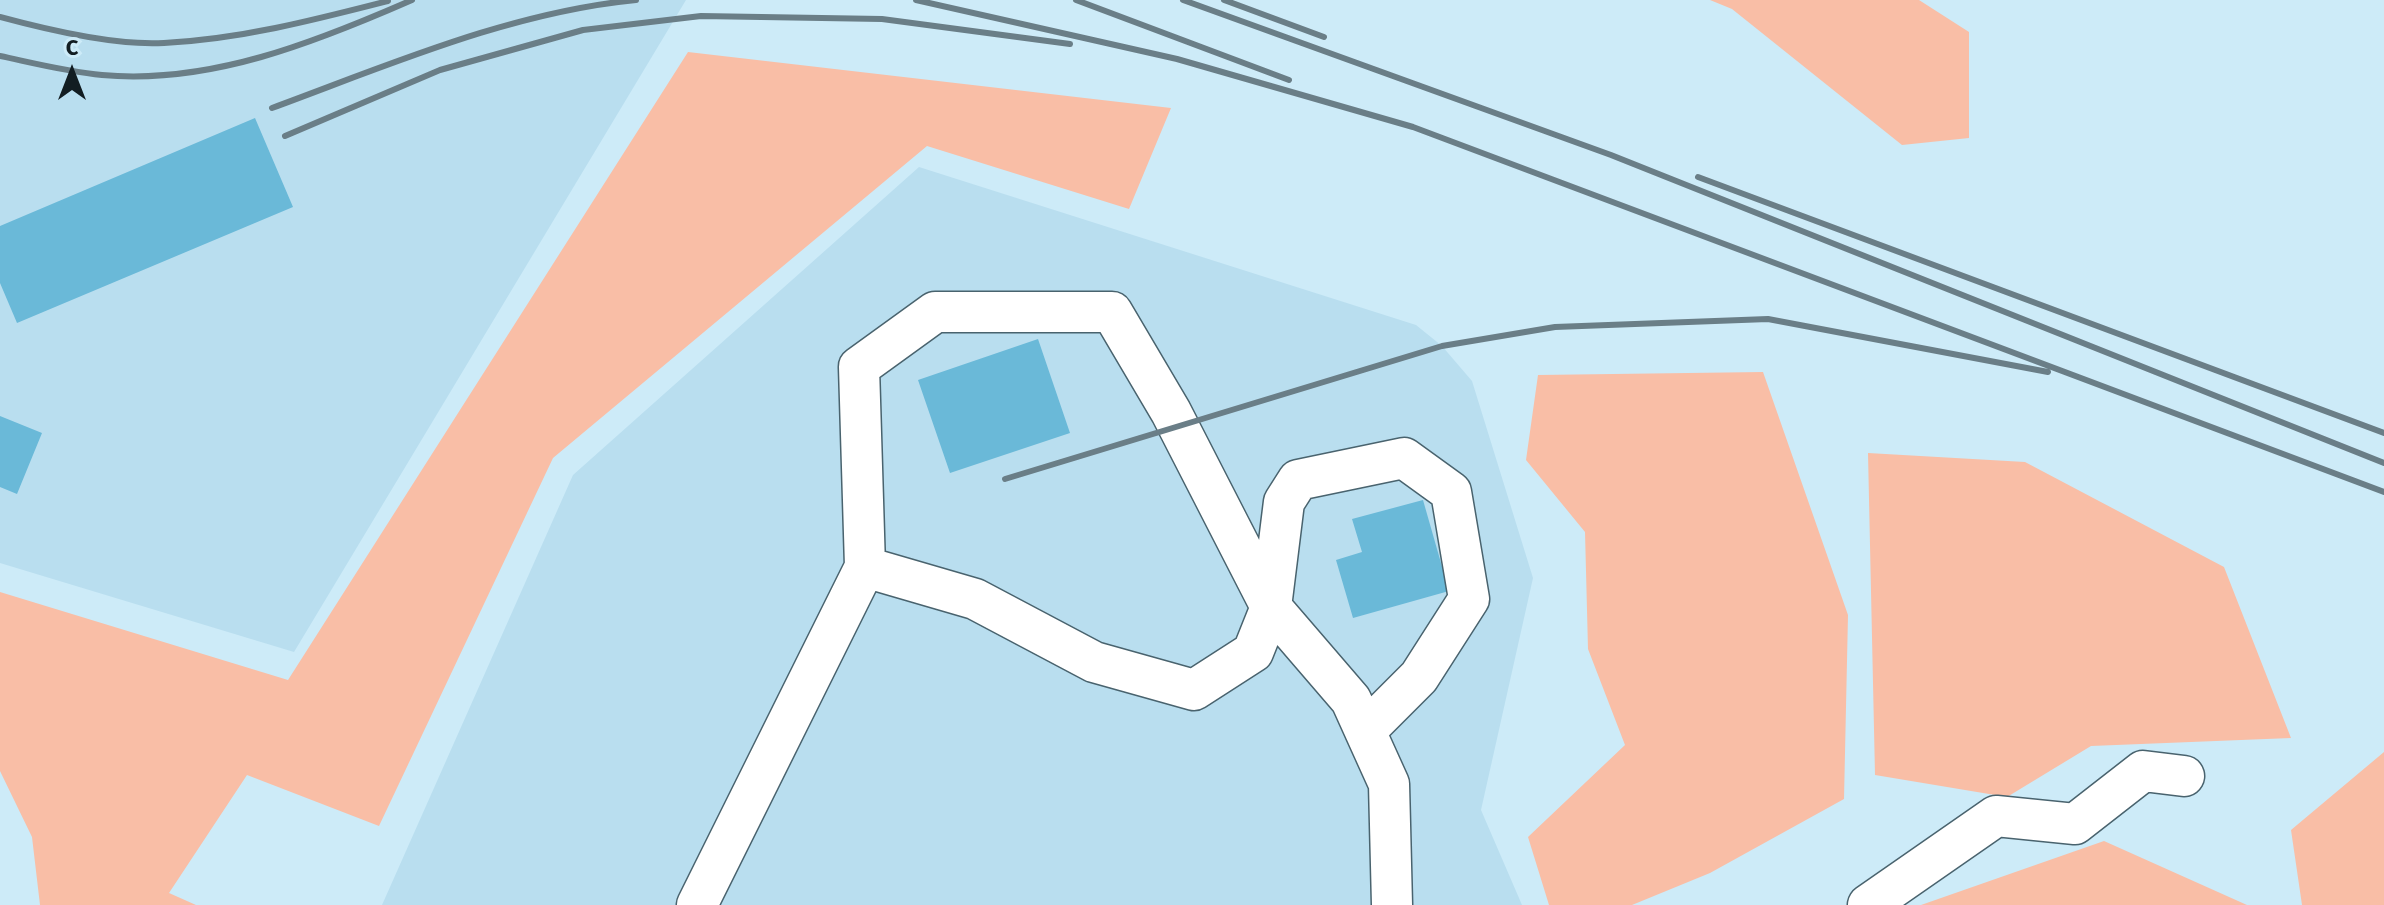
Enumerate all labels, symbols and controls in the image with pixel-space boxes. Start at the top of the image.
north arrow [32,32,112,112]
text: С [66,34,78,61]

